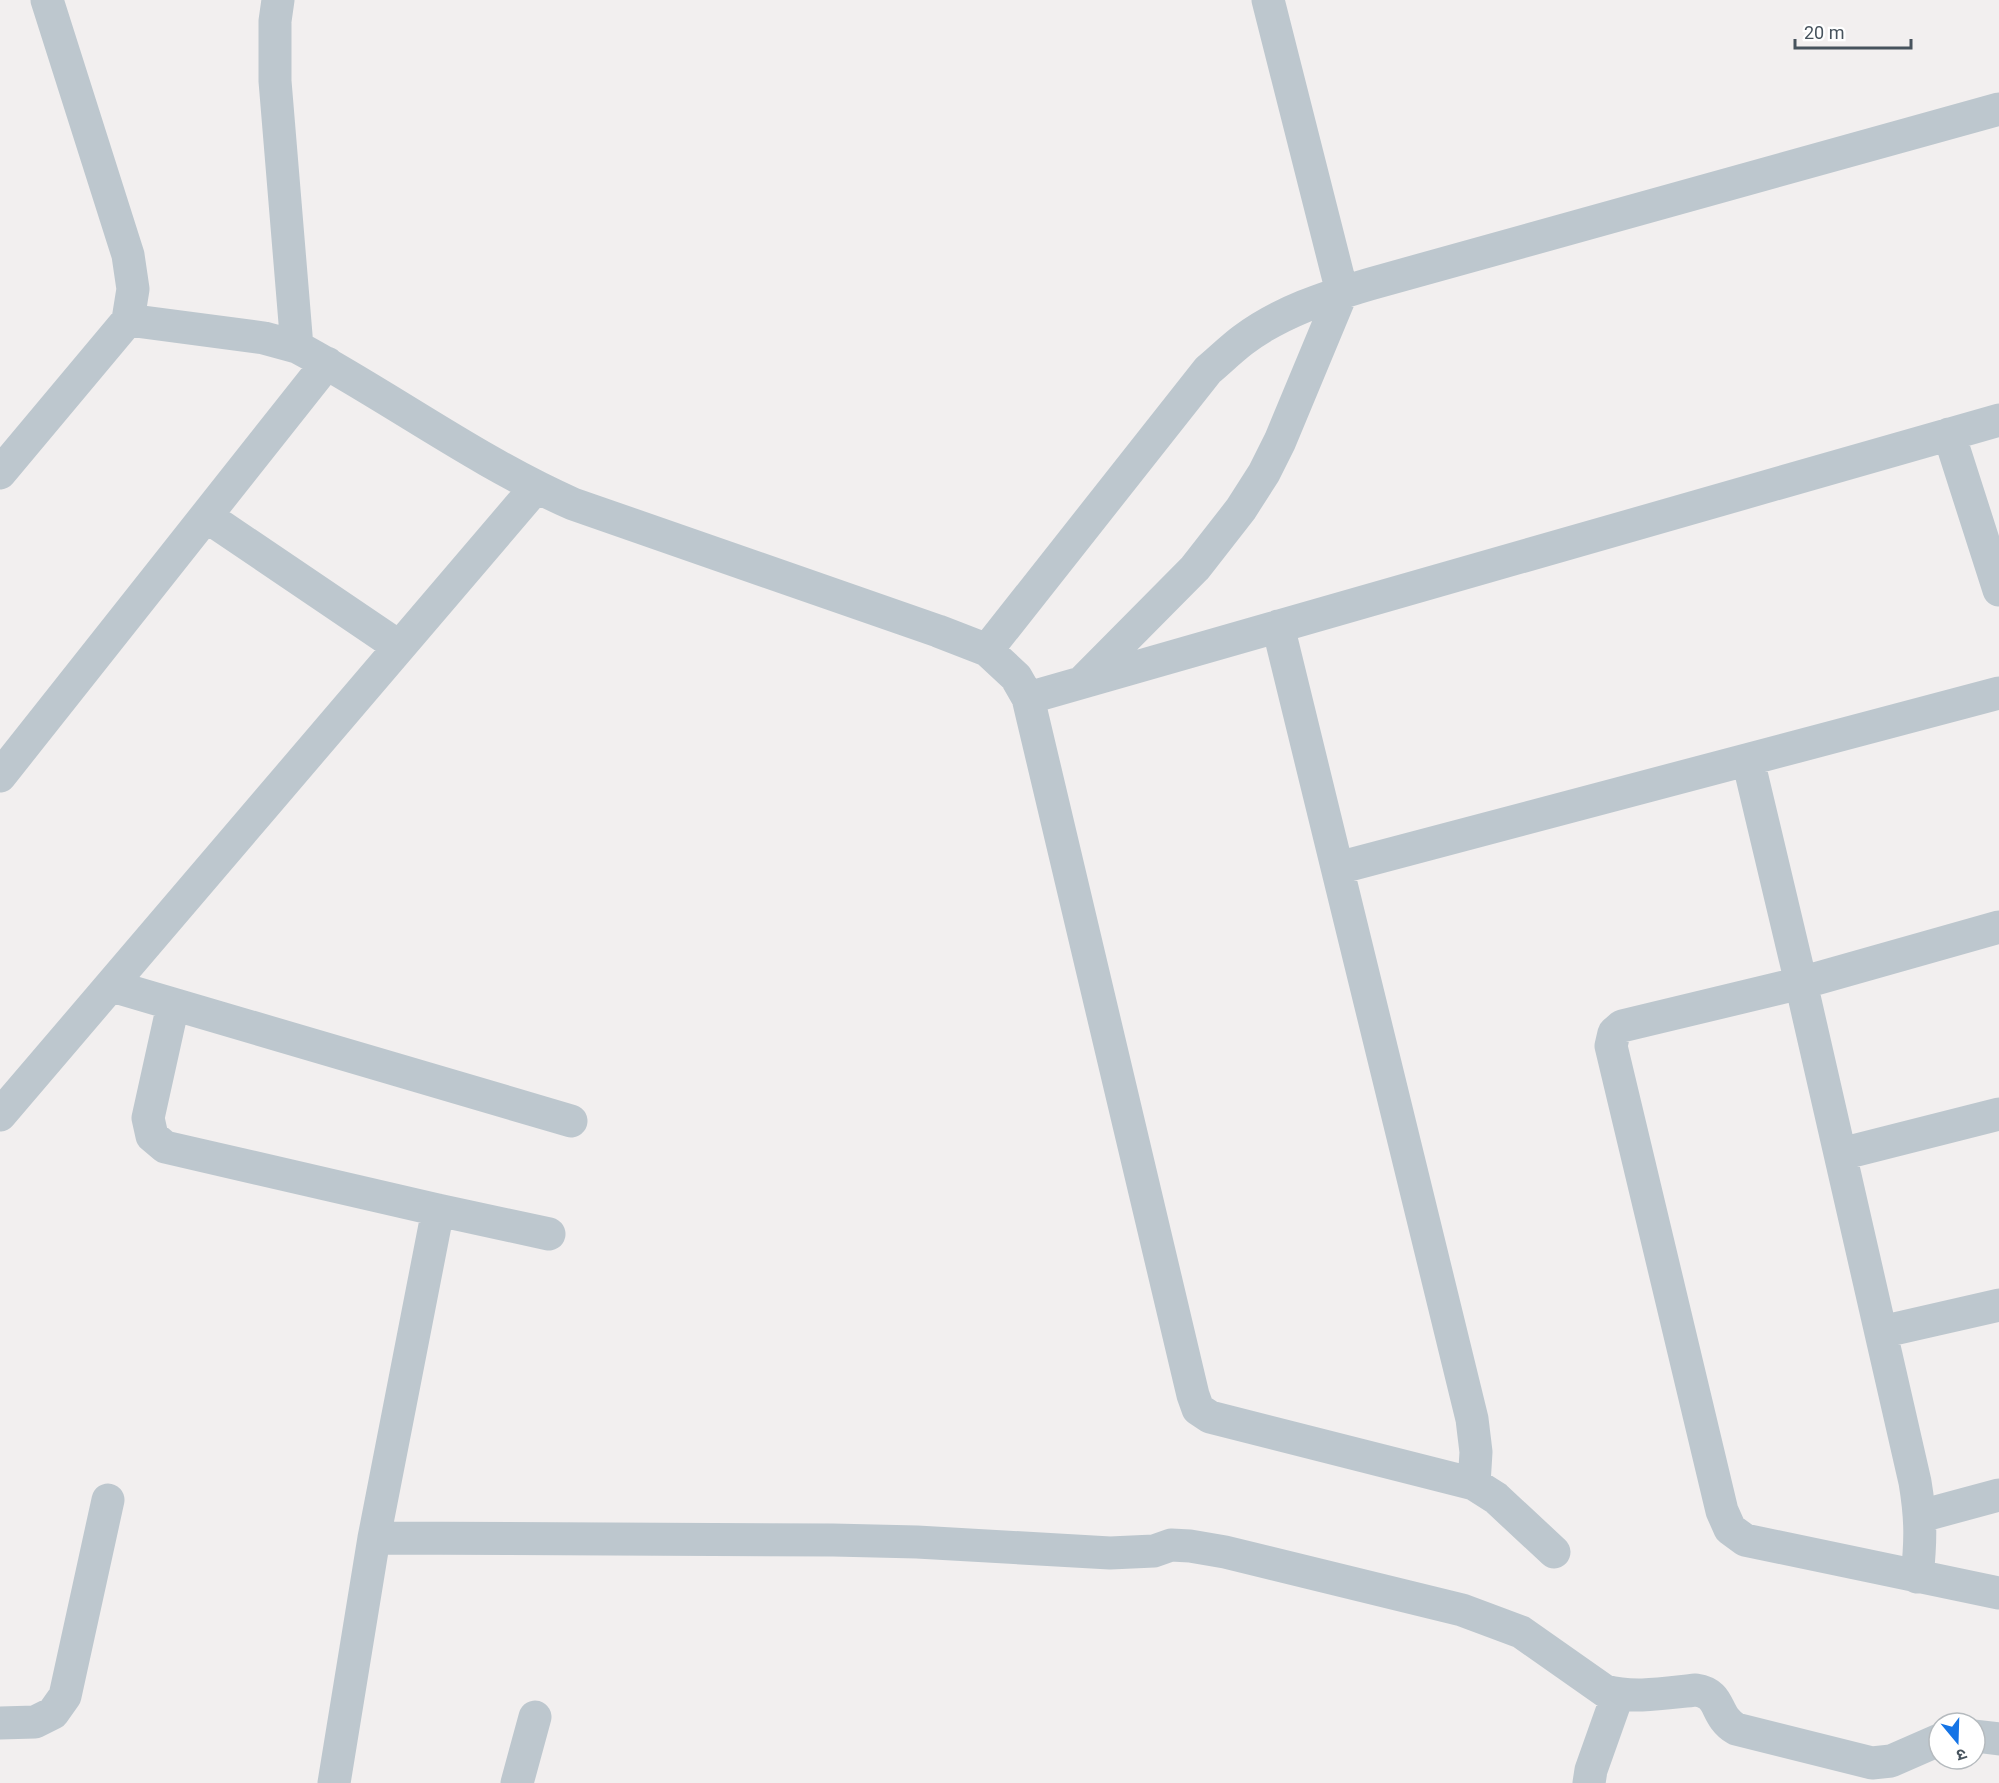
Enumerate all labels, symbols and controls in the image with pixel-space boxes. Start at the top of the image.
scale bar [1795,12,1910,50]
text: 20 m [1804,22,1844,43]
north arrow [1927,1711,1987,1771]
text: उ [1954,1744,1969,1765]

